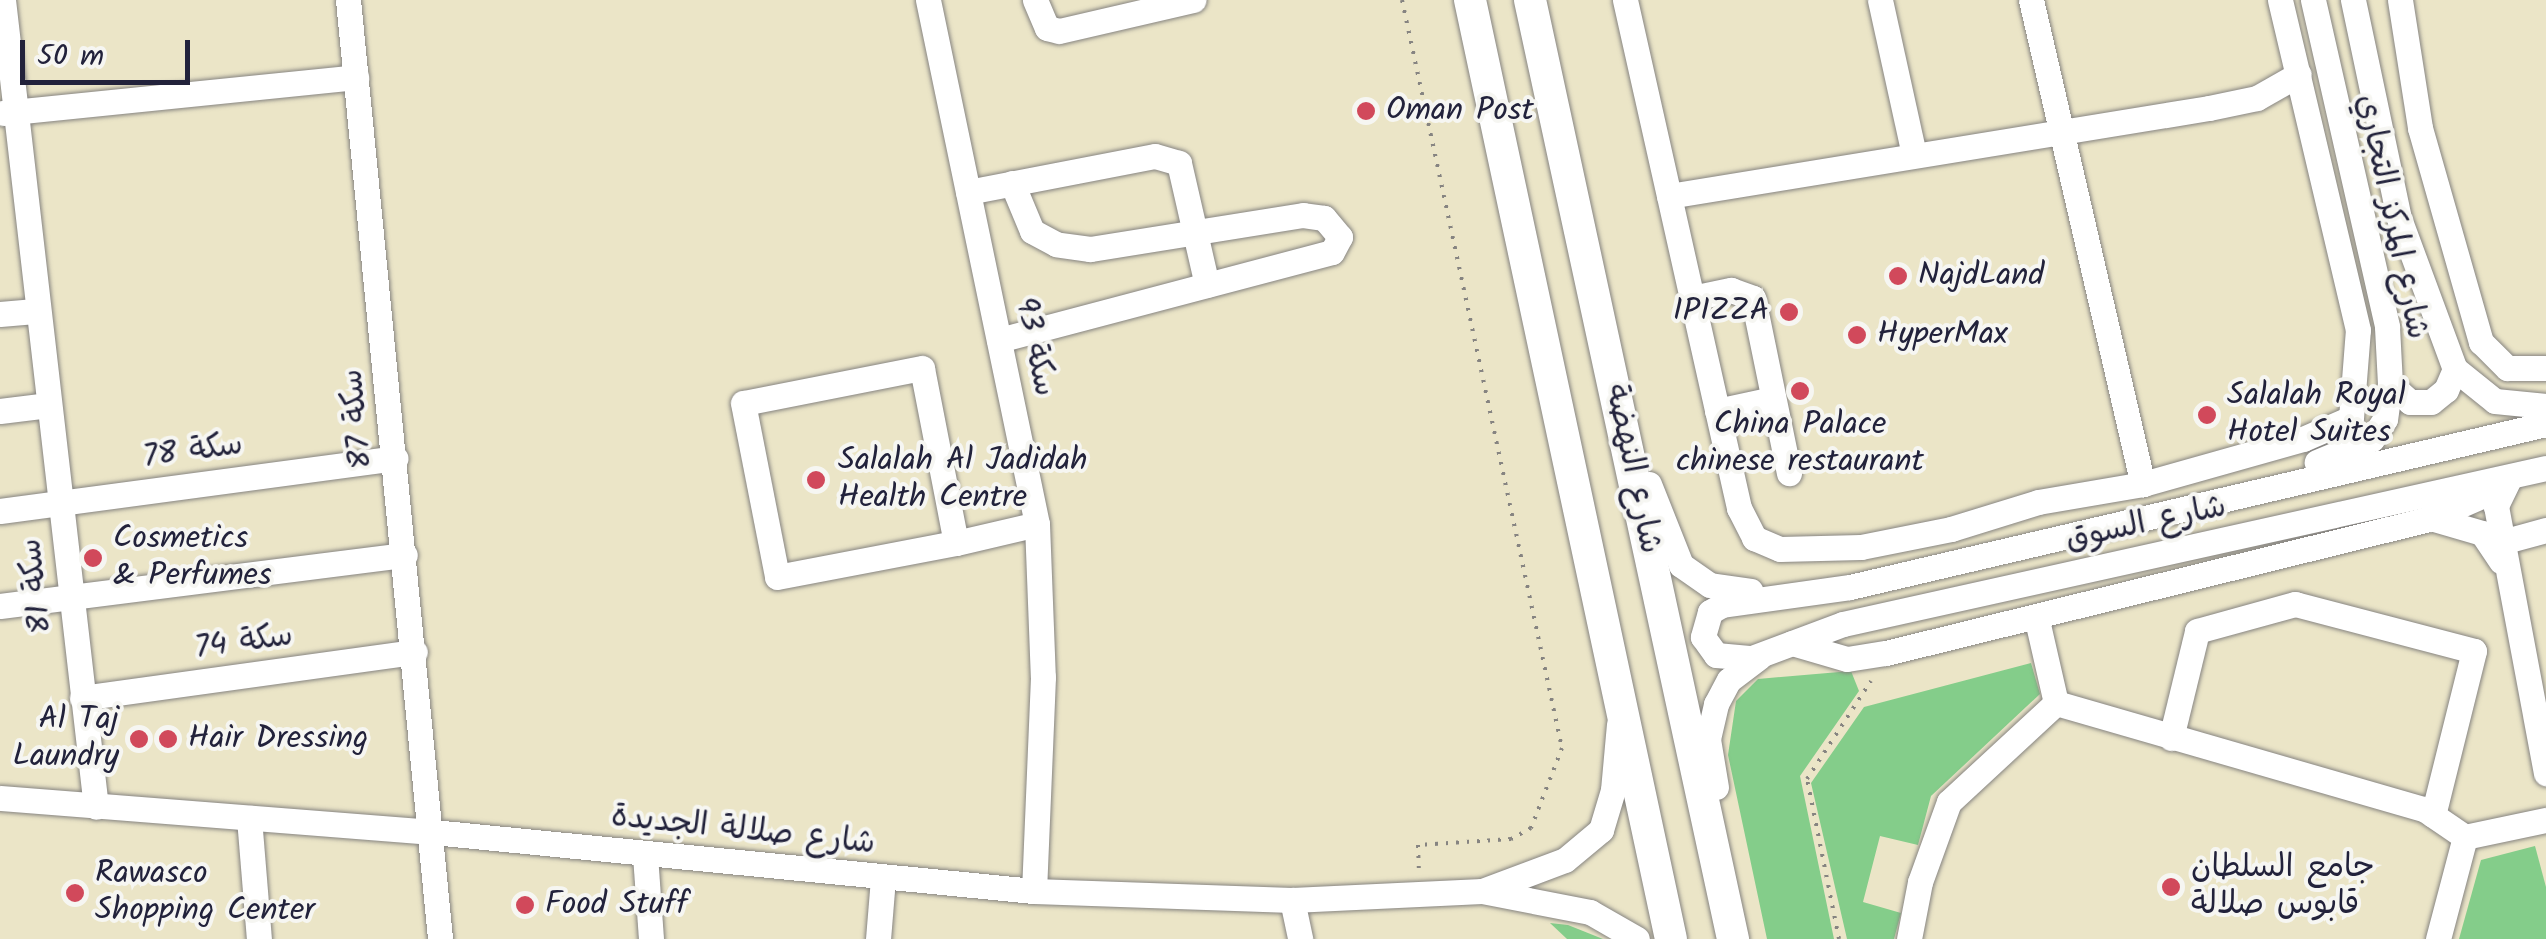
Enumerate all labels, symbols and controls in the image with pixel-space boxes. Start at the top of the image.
scale bar [25,20,195,82]
text: 50 m [37,33,104,81]
street label: شارع المركز التجاري [2346,91,2436,343]
place label: Oman Post [1386,92,1534,130]
marker: Oman Post [1355,100,1377,122]
place label: NajdLand [1918,257,2044,295]
marker: NajdLand [1887,265,1909,287]
place label: IPIZZA [1673,293,1769,331]
street label: سكة 93 [1005,294,1063,400]
marker: IPIZZA [1778,301,1800,323]
place label: HyperMax [1877,316,2008,354]
marker: HyperMax [1846,324,1868,346]
street label: سكة 87 [334,367,382,471]
place label: Salalah Royal Hotel Suites [2227,378,2406,453]
marker: China Palace chinese restaurant [1789,380,1811,402]
street label: شارع النهضة [1595,381,1669,557]
marker: Salalah Royal Hotel Suites [2196,404,2218,426]
place label: China Palace chinese restaurant [1676,407,1924,482]
street label: سكة 78 [141,426,245,478]
place label: Salalah Al Jadidah Health Centre [838,443,1088,518]
marker: Salalah Al Jadidah Health Centre [803,467,829,493]
street label: شارع السوق [2062,488,2230,560]
place label: Cosmetics & Perfumes [113,521,272,596]
street label: سكة 81 [12,536,62,636]
marker: Cosmetics & Perfumes [82,547,104,569]
street label: سكة 74 [193,617,295,669]
place label: Al Taj Laundry [13,702,119,777]
place label: Hair Dressing [188,720,368,758]
marker: Al Taj Laundry [128,728,150,750]
marker: Hair Dressing [157,728,179,750]
street label: شارع صلالة الجديدة [609,798,877,864]
place label: جامع السلطان قابوس صلالة [2191,850,2375,925]
place label: Rawasco Shopping Center [95,856,315,931]
marker: جامع السلطان قابوس صلالة [2160,876,2182,898]
marker: Rawasco Shopping Center [64,882,86,904]
place label: Food Stuff [545,886,688,924]
marker: Food Stuff [514,894,536,916]

